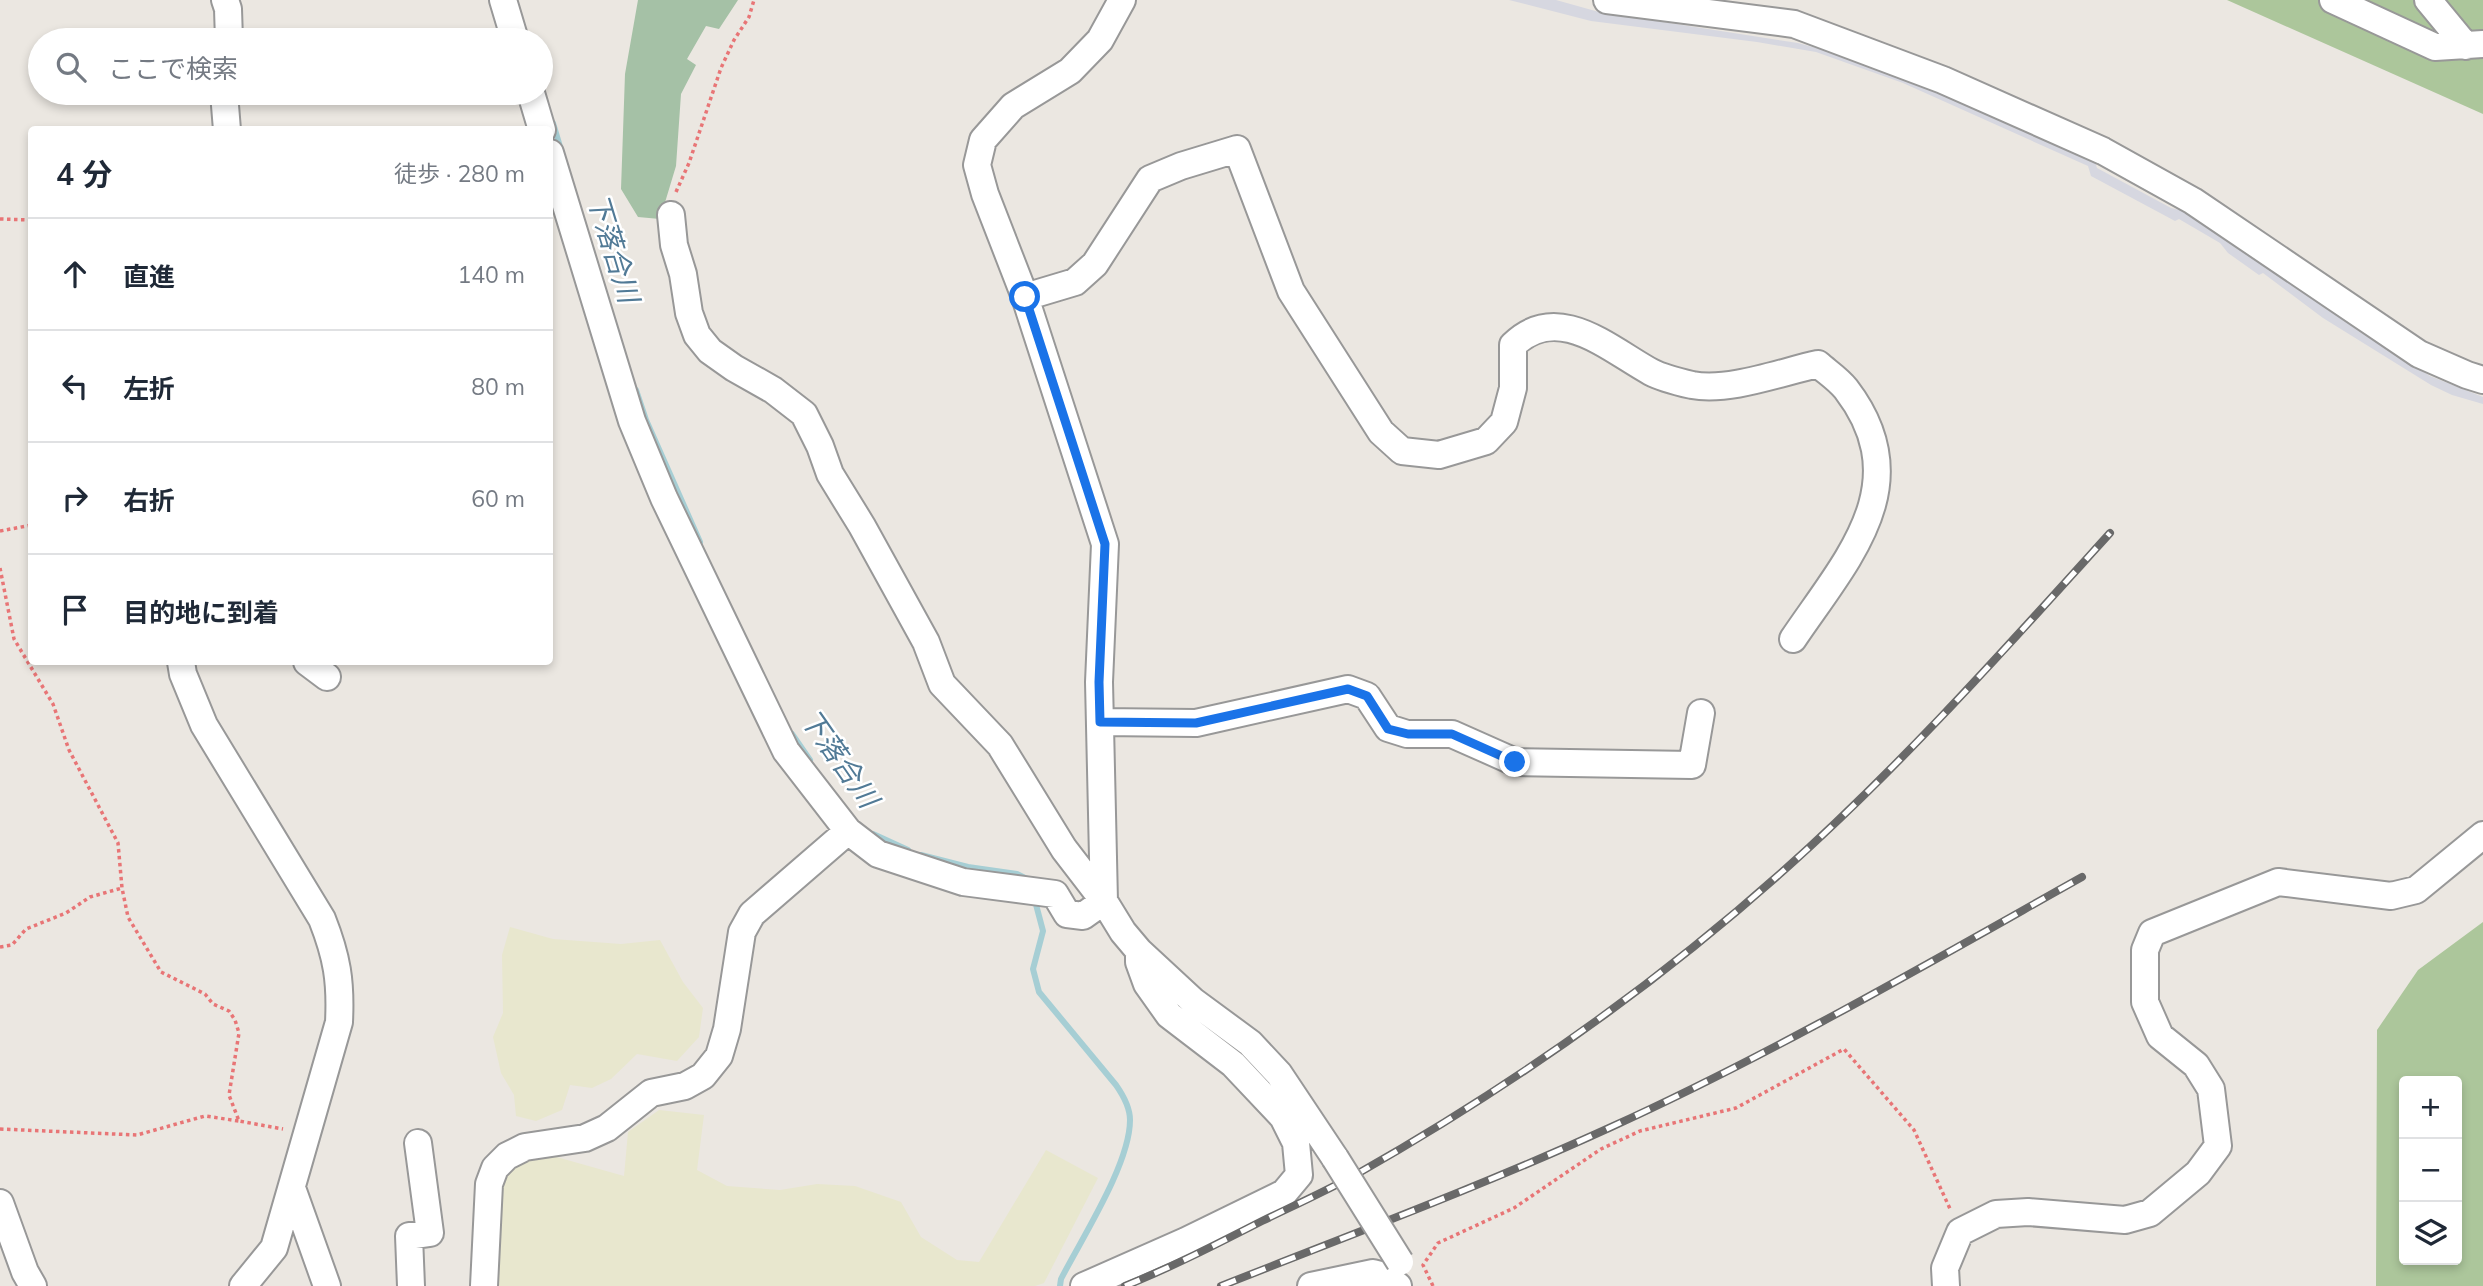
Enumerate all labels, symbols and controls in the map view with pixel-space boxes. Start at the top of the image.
search box [28,28,553,105]
icon: search [52,48,90,86]
text: ここで検索 [108,52,238,85]
text: 4 分 [56,155,112,193]
text: 徒歩 · 280 m [394,159,525,188]
water label: 下落合川 [581,189,648,310]
icon: ahead [56,255,94,293]
text: 直進 [123,260,175,293]
text: 140 m [457,260,525,289]
route start [1009,281,1040,312]
icon: left [56,367,94,405]
text: 左折 [123,372,175,405]
text: 80 m [471,372,525,401]
icon: right [56,479,94,517]
text: 右折 [123,484,175,517]
text: 60 m [471,484,525,513]
icon: arrive [56,591,94,629]
text: 目的地に到着 [123,596,279,629]
water label: 下落合川 [794,702,888,816]
route end [1499,746,1530,777]
map controls [2399,1076,2462,1265]
button: + [2399,1076,2462,1139]
button: − [2399,1139,2462,1202]
button: layers [2399,1202,2462,1265]

